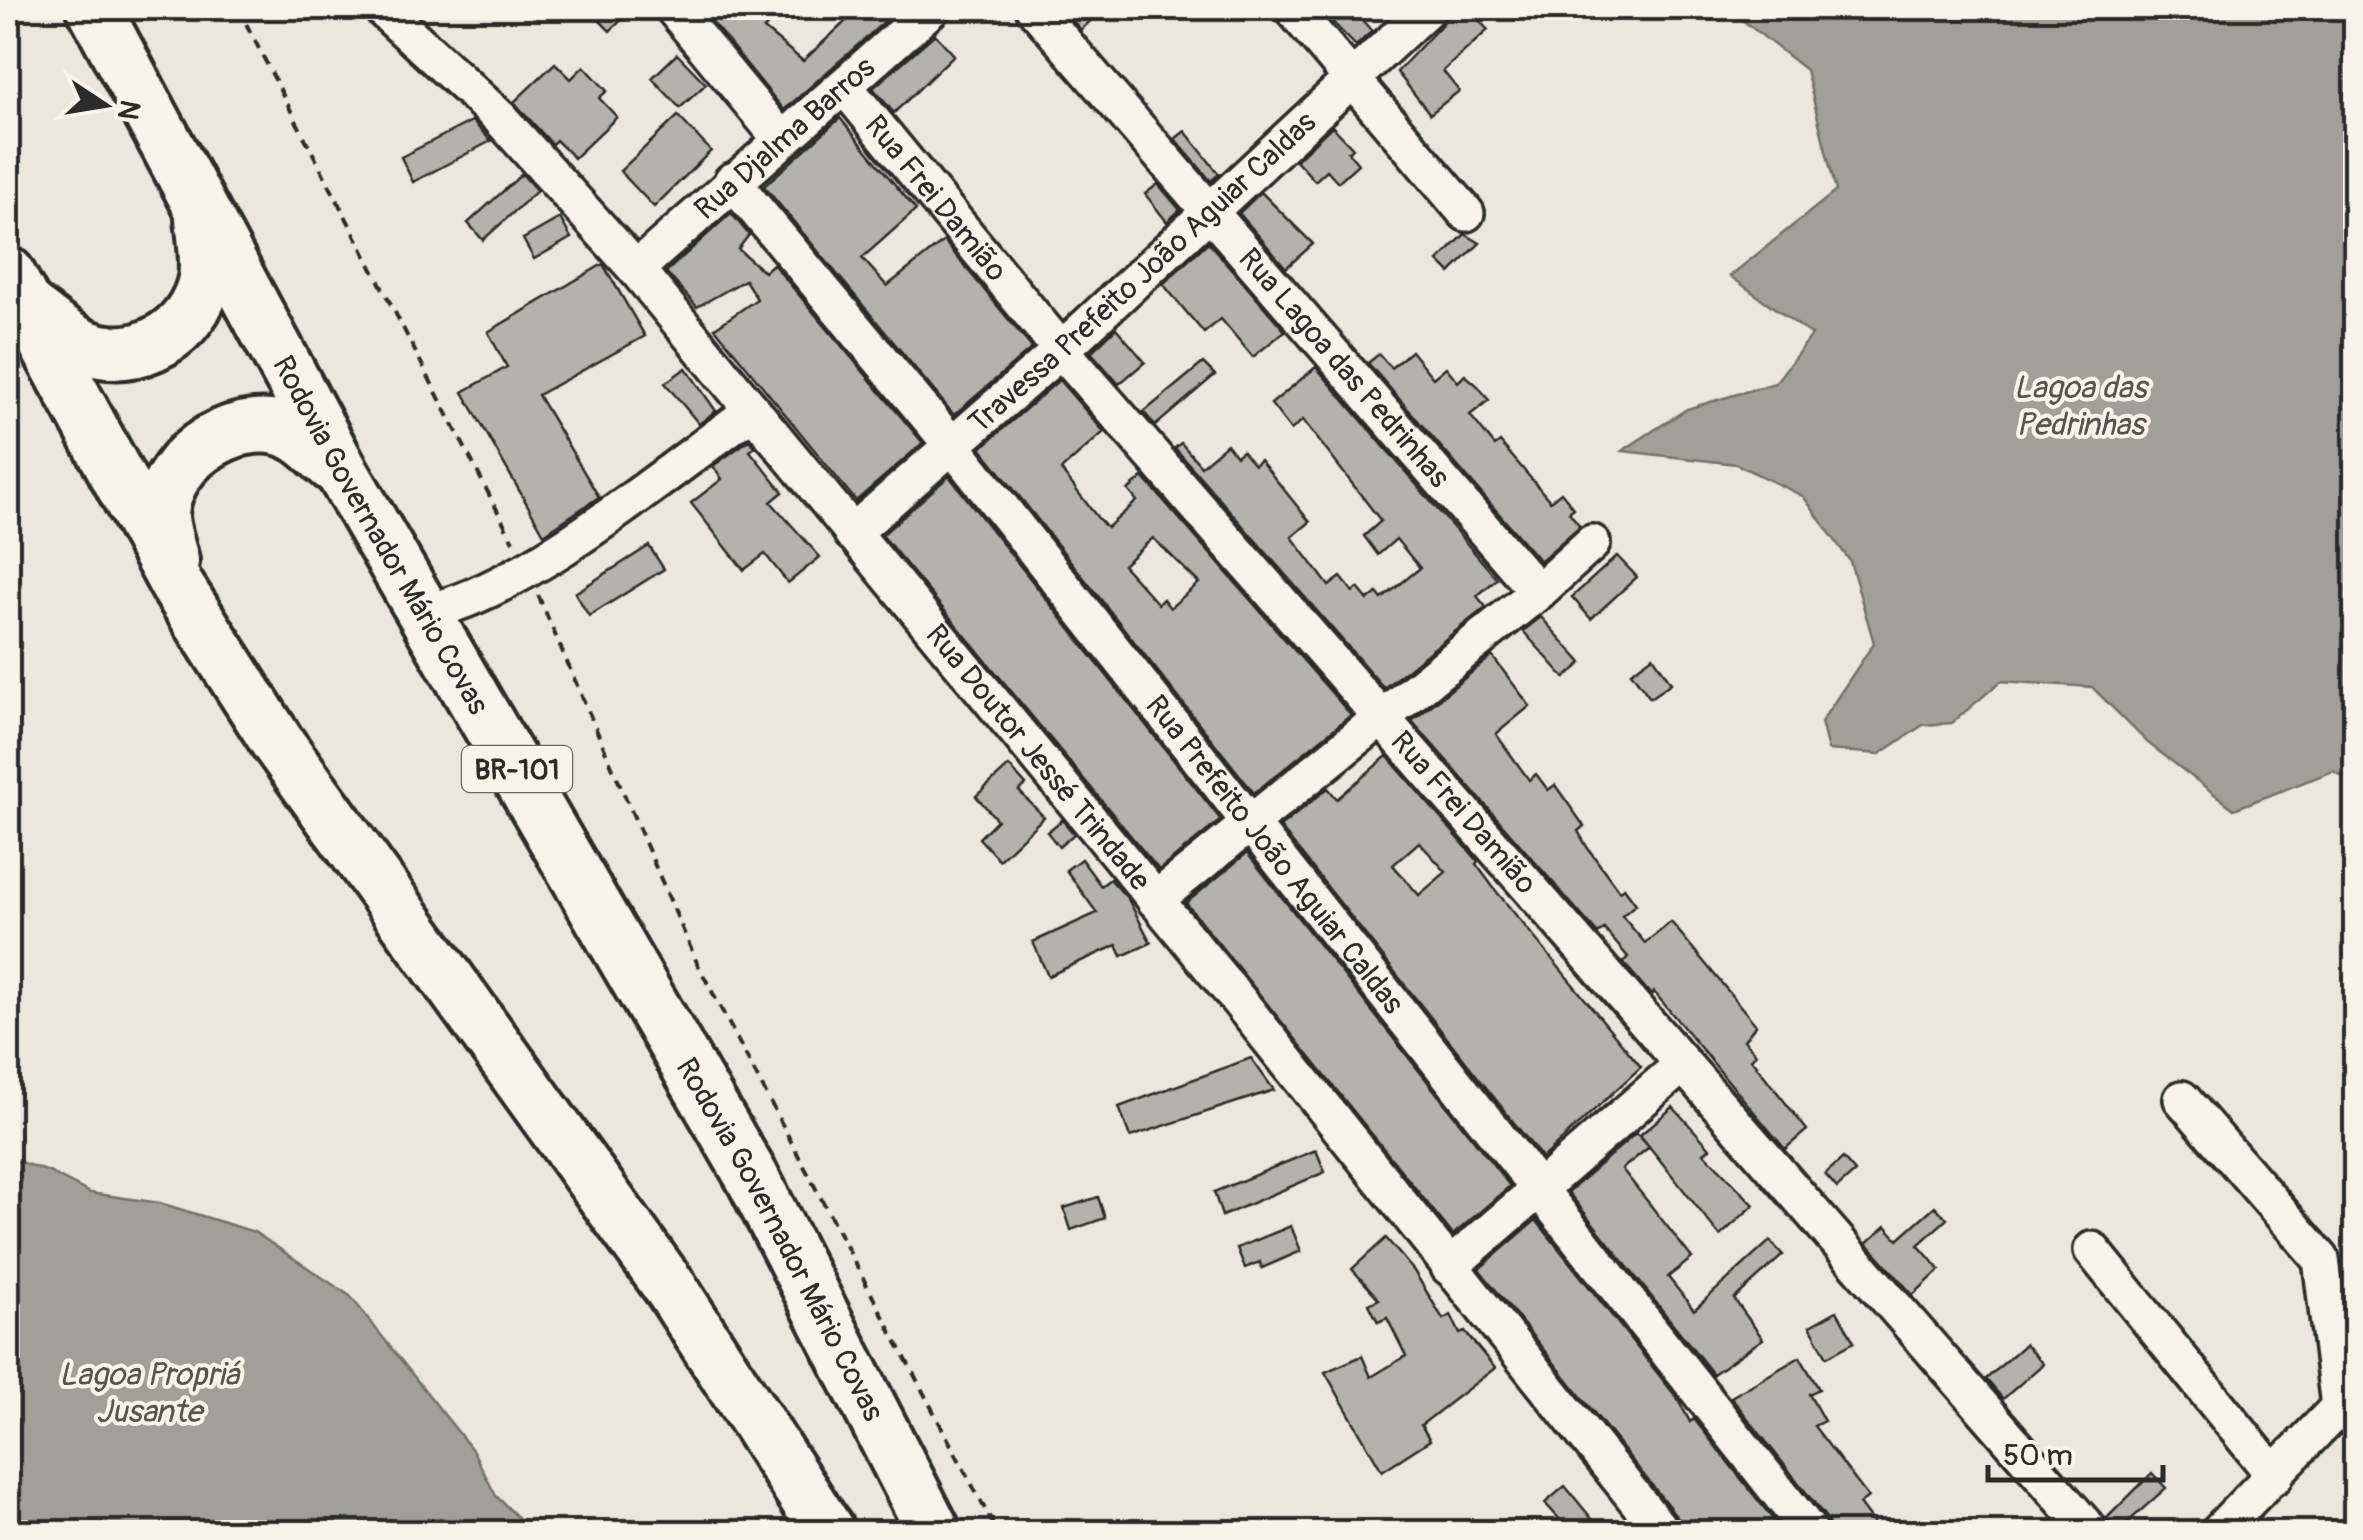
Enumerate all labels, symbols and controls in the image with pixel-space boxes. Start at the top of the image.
street label: Rua Djalma Barros [687,49,883,228]
north arrow [55,55,155,155]
text: N [109,97,147,123]
street label: Travessa Prefeito João Aguiar Caldas [961,104,1324,441]
street label: Rua Frei Damião [857,108,1015,289]
street label: Rua Lagoa das Pedrinhas [1231,241,1457,495]
street label: Rodovia Governador Mário Covas [264,350,497,721]
water label: Lagoa das Pedrinhas [2014,368,2150,445]
street label: Rua Doutor Jessé Trindade [917,617,1158,898]
street label: Rua Prefeito João Aguiar Caldas [1137,688,1412,1021]
street label: Rua Frei Damião [1383,724,1545,902]
road number: BR-101 [462,746,572,792]
street label: Rodovia Governador Mário Covas [668,1051,892,1427]
water label: Lagoa Propriá Jusante [59,1355,241,1432]
scale bar [1988,1420,2163,1482]
text: 50 m [2003,1437,2073,1474]

